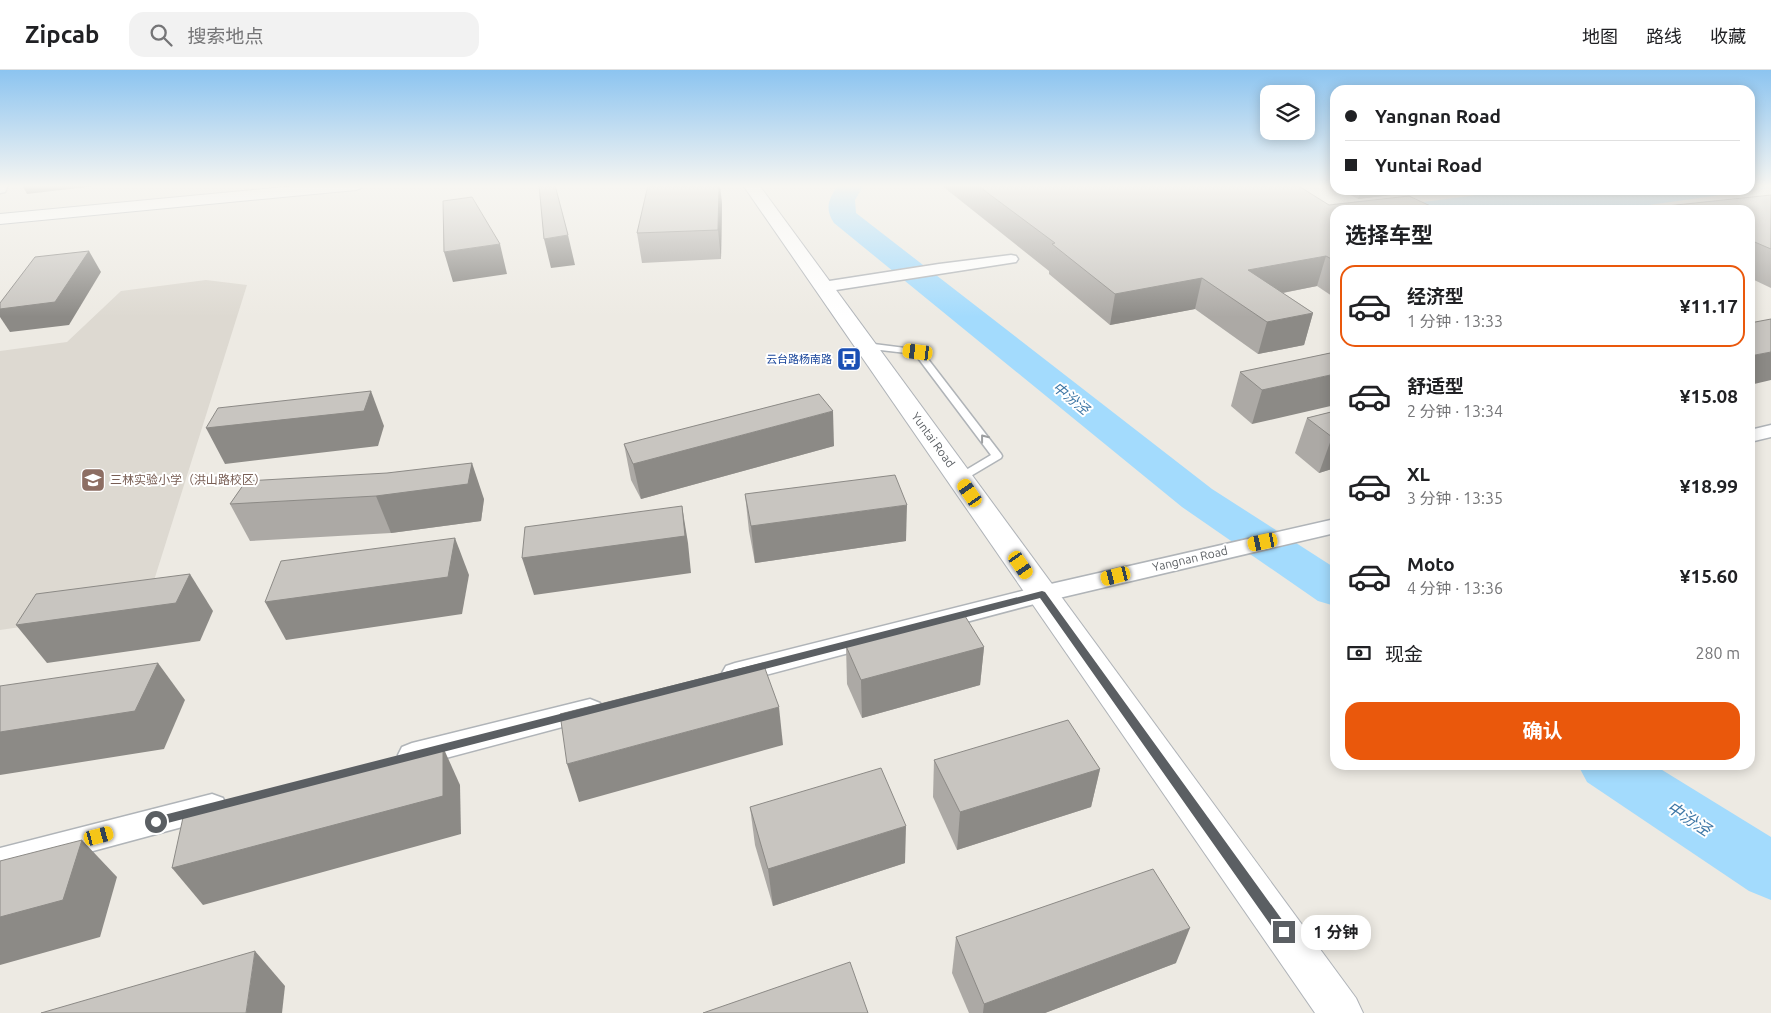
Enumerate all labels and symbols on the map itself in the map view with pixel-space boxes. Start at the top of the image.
car [902,343,933,361]
bus stop icon: 云台路杨南路 [836,346,862,372]
place label: 云台路杨南路 [766,353,832,365]
water label: 中汾泾 [1050,379,1094,419]
street label: Yuntai Road [909,410,958,470]
one-way arrow [981,435,989,444]
school or university icon: 三林实验小学（洪山路校区） [80,467,106,493]
place label: 三林实验小学（洪山路校区） [110,473,266,486]
car [955,476,984,510]
car [1246,532,1279,552]
street label: Yangnan Road [1151,544,1229,573]
car [1006,548,1035,582]
car [1099,565,1132,587]
water label: 中汾泾 [1664,797,1716,840]
route start [145,811,167,833]
car [82,825,115,847]
callout: 1 分钟 [1302,914,1372,950]
route end [1273,921,1295,943]

